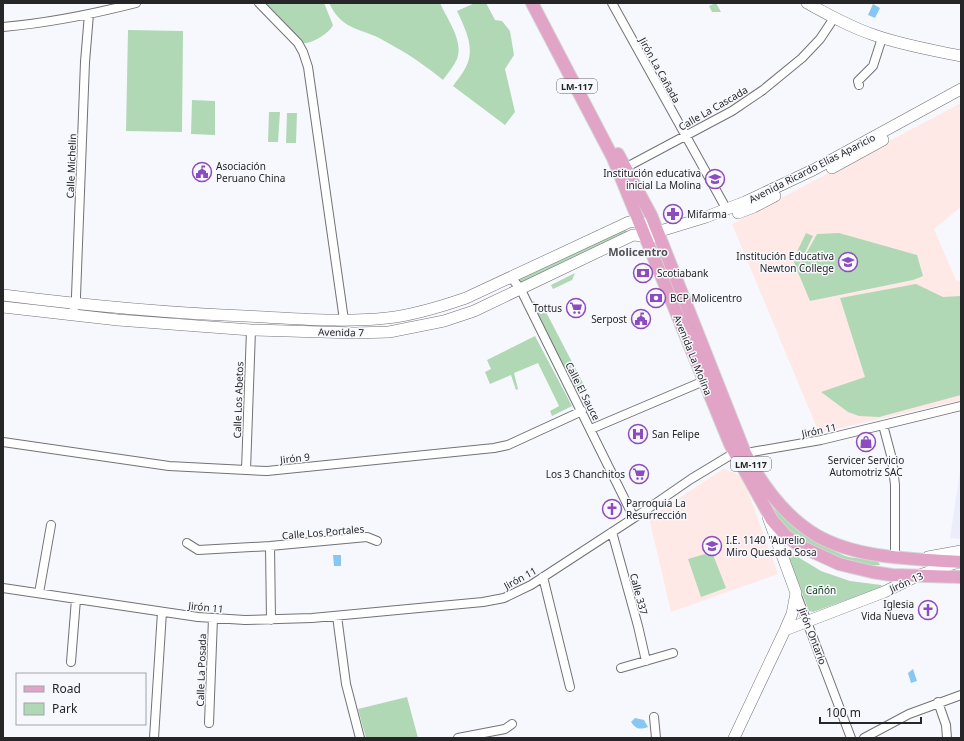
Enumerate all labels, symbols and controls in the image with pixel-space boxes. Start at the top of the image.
street label: Jirón La Cañada [636,34,684,105]
road number: LM-117 [557,79,597,93]
street label: Calle La Cascada [676,83,750,133]
street label: Avenida Ricardo Elías Aparicio [746,130,878,206]
street label: Calle Michelin [63,133,79,199]
place label: Asociación Peruano China [216,159,285,185]
public building icon: Asociación Peruano China [191,161,213,183]
place label: Institución educativa inicial La Molina [603,166,701,192]
school or university icon: Institución educativa inicial La Molina [704,168,726,190]
pharmacy icon: Mifarma [662,203,684,225]
place label: Mifarma [687,207,727,221]
district label: Molicentro [608,244,668,259]
place label: Institución Educativa Newton College [736,249,834,275]
school or university icon: Institución Educativa Newton College [837,251,859,273]
bank icon: Scotiabank [632,262,654,284]
place label: Scotiabank [657,266,709,280]
bank icon: BCP Molicentro [645,287,667,309]
place label: BCP Molicentro [670,291,742,305]
supermarket icon: Tottus [565,297,587,319]
place label: Tottus [533,301,562,315]
public building icon: Serpost [630,308,652,330]
place label: Serpost [591,312,627,326]
street label: Avenida La Molina [670,313,716,397]
street label: Avenida 7 [318,325,364,339]
street label: Calle El Sauce [562,359,604,423]
street label: Calle Los Abetos [230,361,246,439]
street label: Jirón 11 [799,419,838,441]
hospital icon: San Felipe [627,423,649,445]
place label: San Felipe [652,427,700,441]
shop icon: Servicer Servicio Automotriz SAC [855,431,877,453]
street label: Jirón 9 [278,449,311,467]
place label: Servicer Servicio Automotriz SAC [828,453,904,479]
road number: LM-117 [731,457,771,471]
supermarket icon: Los 3 Chanchitos [628,463,650,485]
place label: Los 3 Chanchitos [546,467,625,481]
place label: Parroquia La Resurrección [626,496,687,522]
church icon: Parroquia La Resurrección [601,498,623,520]
street label: Calle Los Portales [281,521,365,543]
place label: I.E. 1140 "Aurelio Miro Quesada Sosa [726,533,817,559]
school or university icon: I.E. 1140 "Aurelio Miro Quesada Sosa [701,535,723,557]
street label: Jirón 11 [500,563,539,593]
street label: Jirón 13 [886,568,925,596]
street label: Calle 337 [627,572,651,617]
park label: Cañón [806,583,836,597]
place label: Iglesia Vida Nueva [861,597,914,623]
street label: Jirón 11 [187,598,224,616]
church icon: Iglesia Vida Nueva [917,599,939,621]
street label: Jirón Ontario [795,605,830,667]
street label: Calle La Posada [193,633,209,707]
legend [16,673,146,725]
text: Road [52,680,81,697]
scale bar [820,699,921,725]
text: Park [52,700,78,717]
text: 100 m [826,704,861,721]

